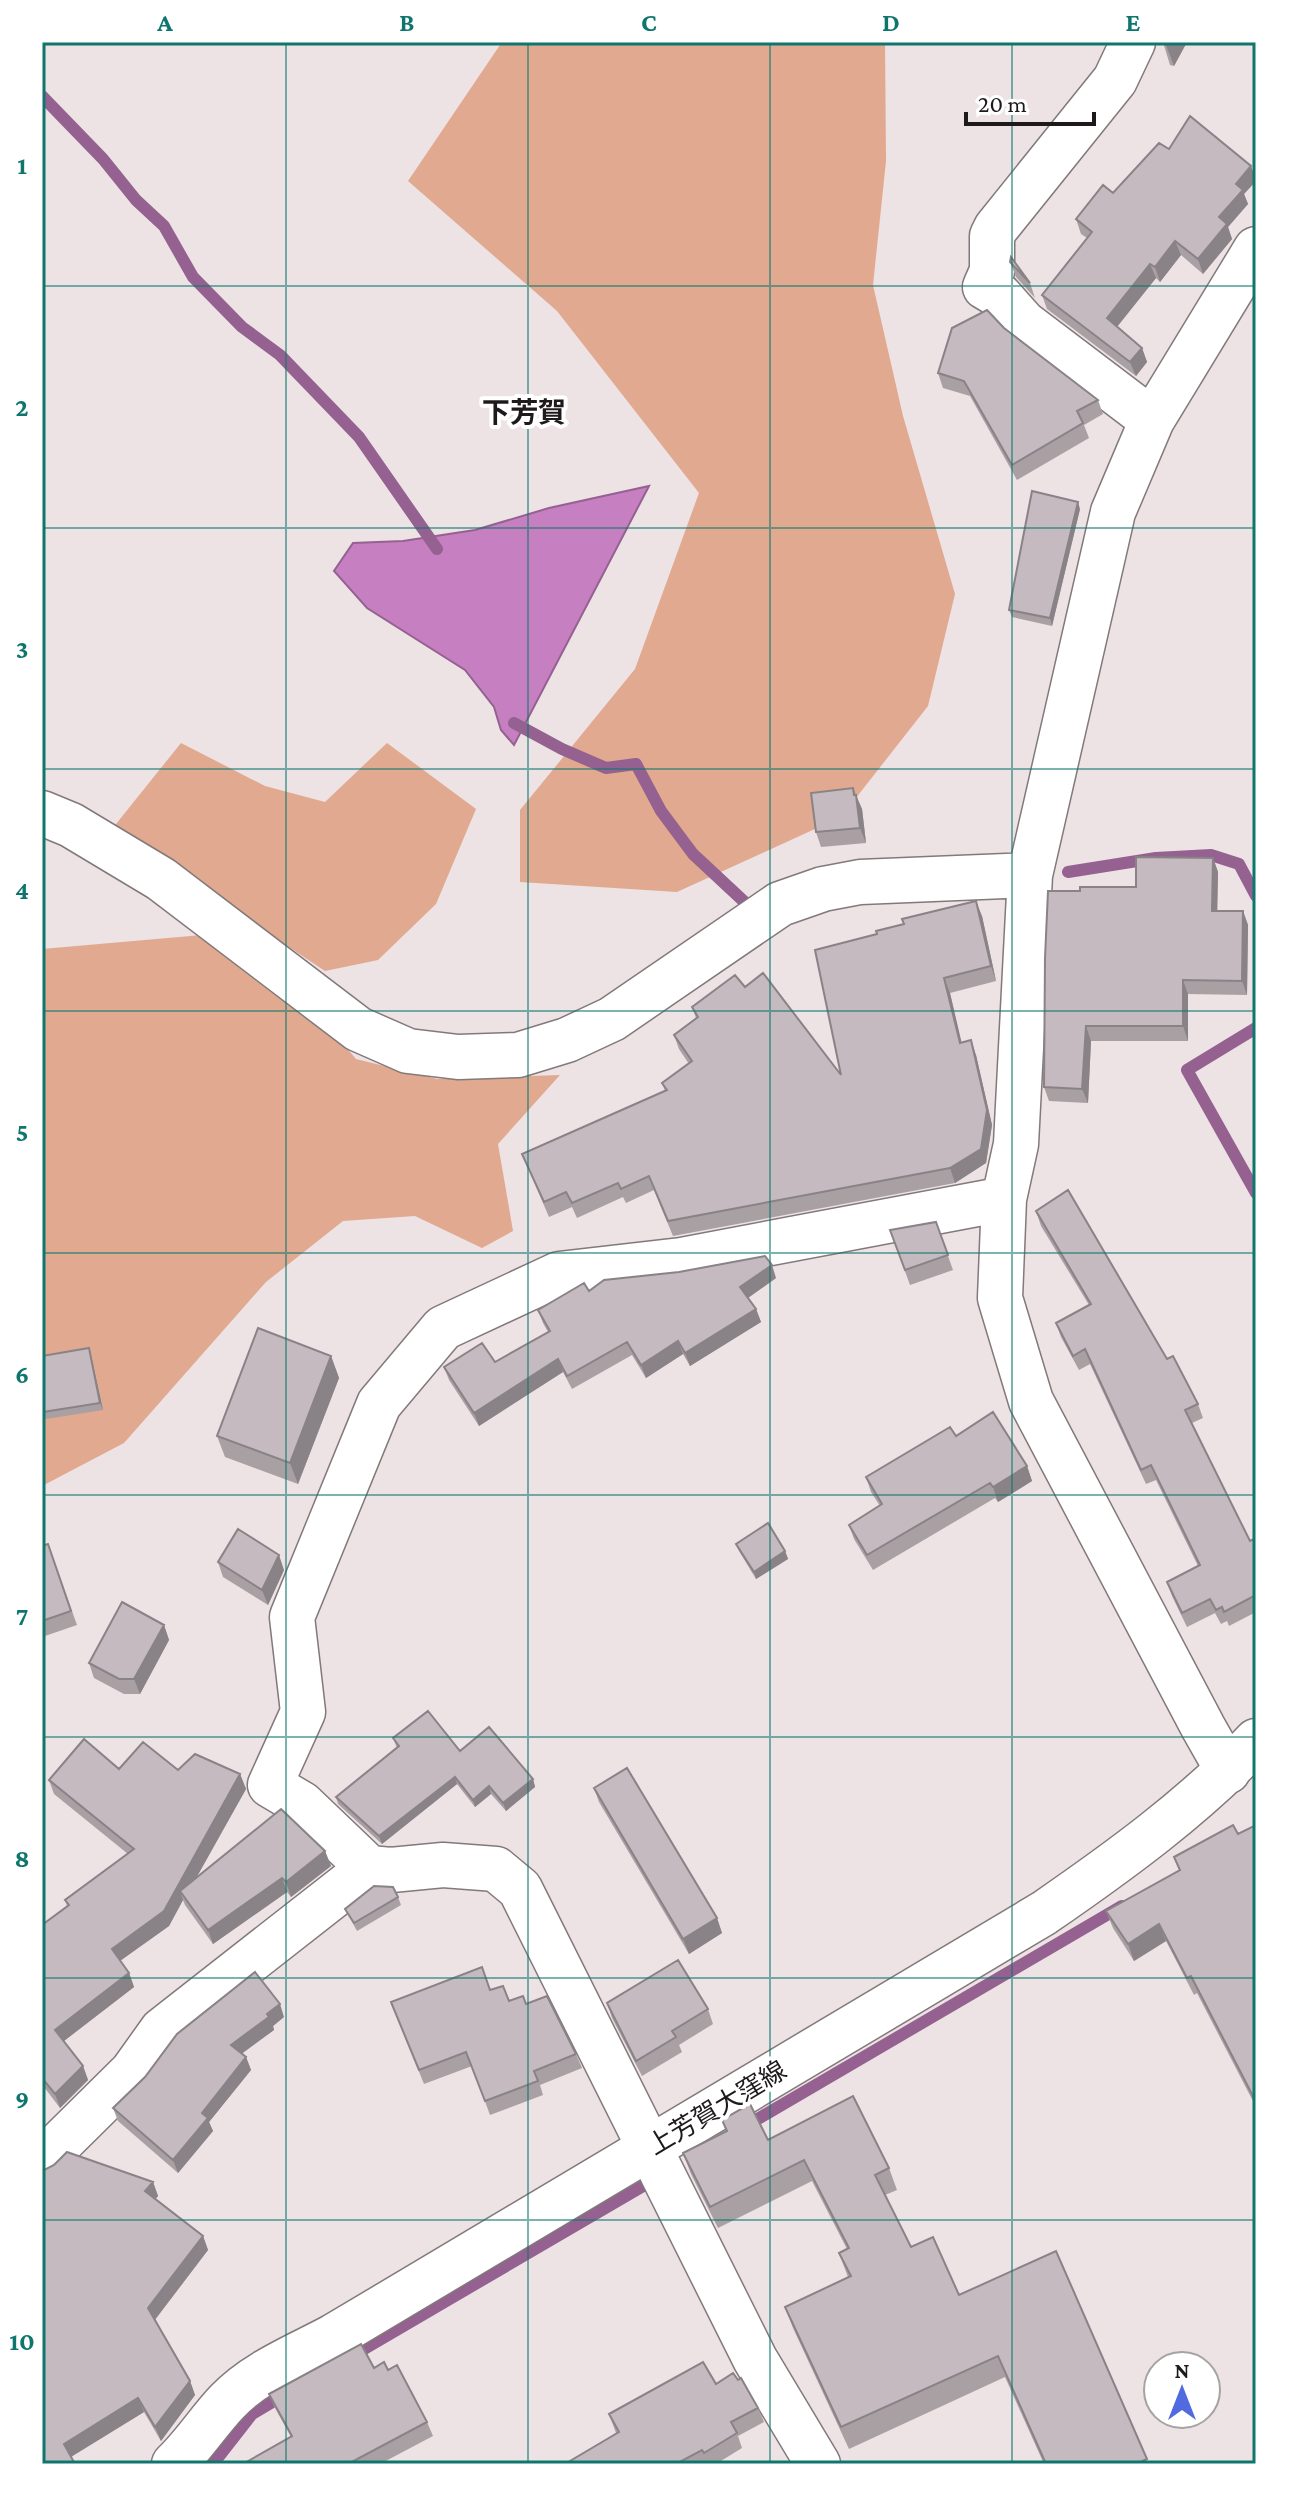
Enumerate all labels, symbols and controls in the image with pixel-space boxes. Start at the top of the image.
text: A [156,8,173,37]
text: B [399,8,415,37]
text: C [641,8,657,37]
text: D [882,8,900,37]
text: E [1126,8,1141,37]
scale bar [966,76,1094,126]
text: 20 m [978,90,1027,117]
text: 1 [17,151,27,180]
text: 2 [15,393,29,422]
district label: 下芳賀 [482,397,566,428]
text: 3 [16,635,28,664]
text: 4 [15,876,29,905]
text: 5 [16,1118,28,1147]
text: 6 [15,1360,29,1389]
text: 7 [16,1602,28,1631]
text: 8 [14,1844,30,1873]
street label: 上芳賀大窪線 [643,2055,791,2161]
text: 9 [15,2085,29,2114]
text: 10 [9,2327,35,2356]
north arrow [1142,2350,1222,2430]
text: N [1175,2358,1190,2383]

